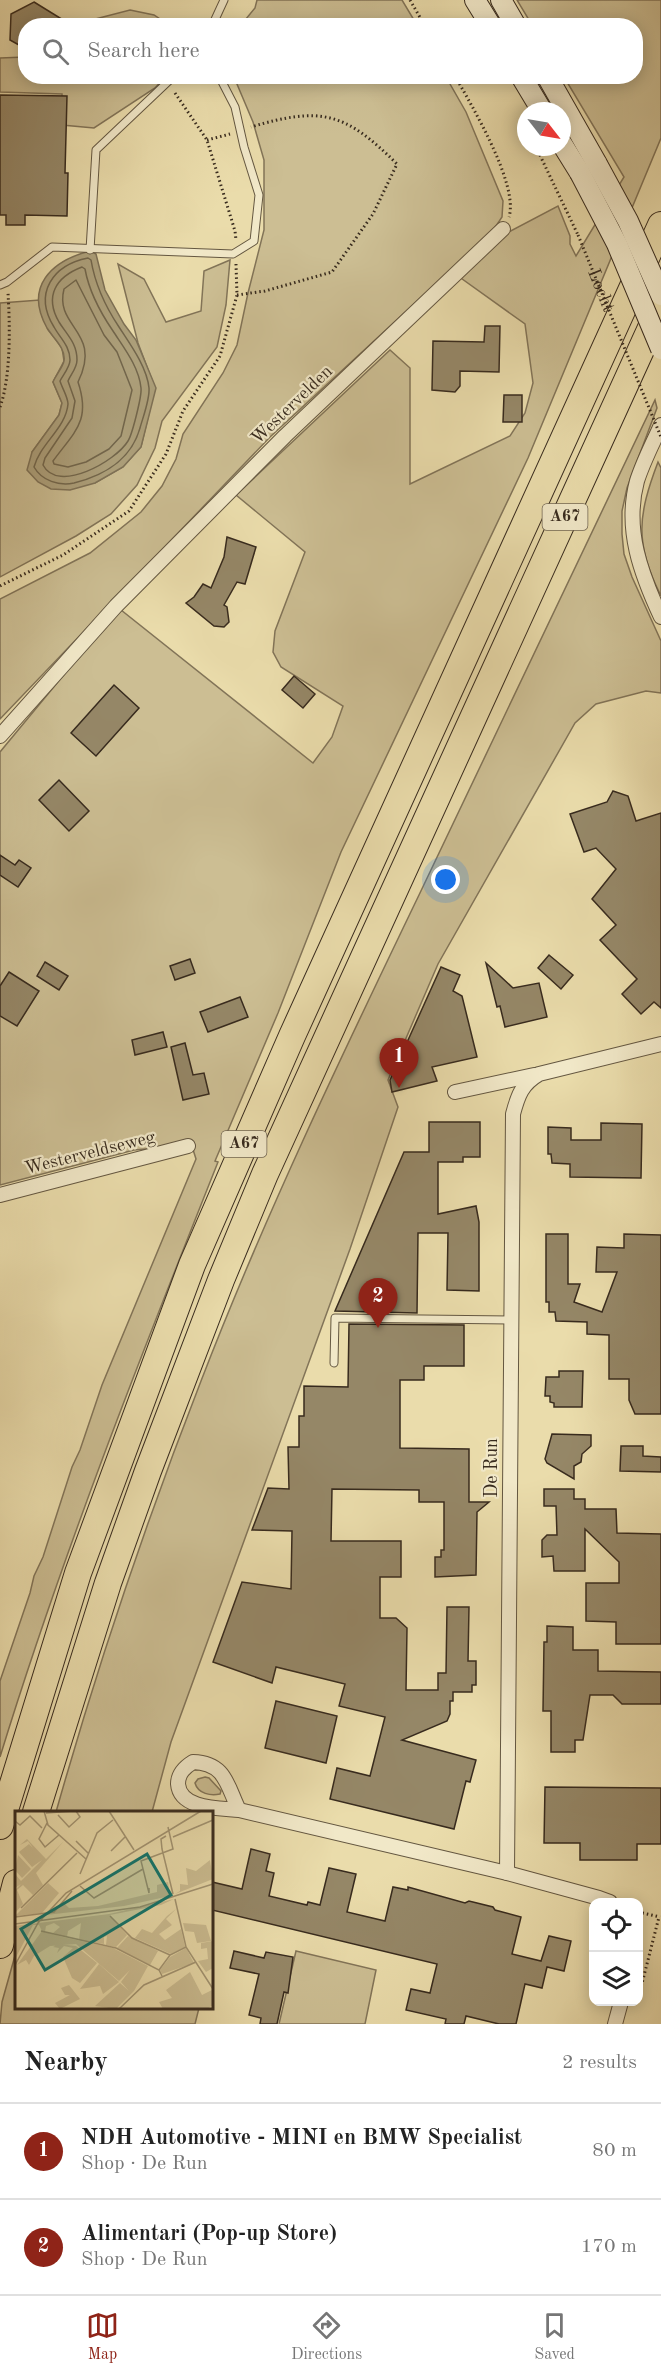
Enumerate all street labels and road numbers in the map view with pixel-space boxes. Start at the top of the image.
street label: Locht [584,266,618,315]
street label: Westervelden [248,362,336,448]
road number: A67 [542,504,588,530]
street label: Westerveldseweg [23,1128,157,1178]
road number: A67 [222,1131,266,1157]
street label: De Run [483,1438,501,1498]

